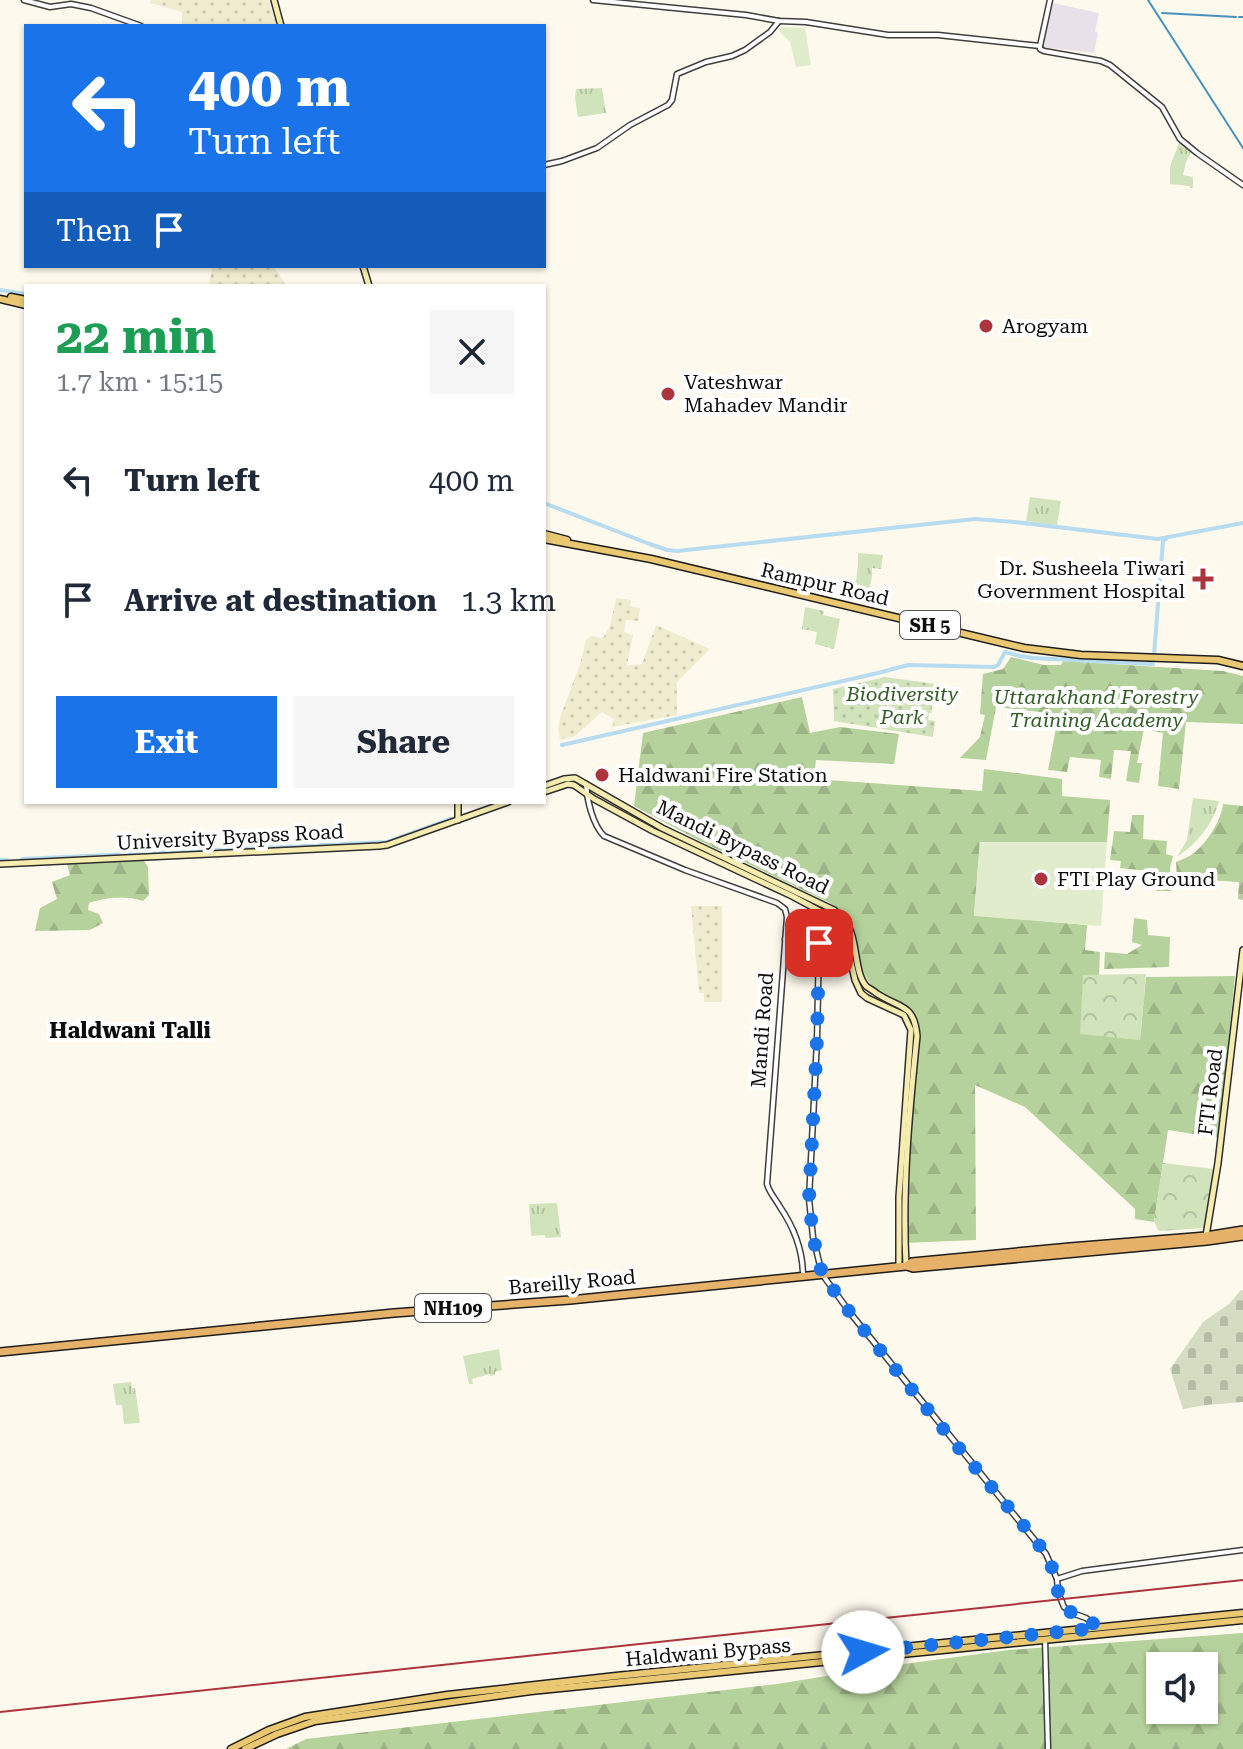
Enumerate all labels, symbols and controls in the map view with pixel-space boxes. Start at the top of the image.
text: 400 m [188,54,350,120]
icon: left [56,56,160,160]
text: Turn left [188,121,340,163]
icon: arrive [147,208,191,252]
text: Then [56,213,131,248]
text: 22 min [56,309,216,365]
button: close [430,310,514,394]
place label: Arogyam [1002,314,1088,338]
marker: Arogyam [977,317,995,335]
text: 1.7 km · 15:15 [56,367,223,397]
place label: Vateshwar Mahadev Mandir [684,370,848,417]
marker: Vateshwar Mahadev Mandir [659,385,677,403]
icon: left [56,458,100,502]
text: Turn left [124,463,260,498]
text: 400 m [429,463,514,498]
place label: Dr. Susheela Tiwari Government Hospital [977,556,1185,603]
street label: Rampur Road [759,558,892,610]
marker: Dr. Susheela Tiwari Government Hospital [1192,568,1214,590]
icon: arrive [56,578,100,622]
text: Arrive at destination [124,583,437,618]
text: 1.3 km [461,583,556,618]
road number: SH 5 [900,611,960,639]
park label: Biodiversity Park [845,682,959,729]
park label: Uttarakhand Forestry Training Academy [994,685,1199,732]
button: Exit [56,696,277,788]
button: Share [293,696,514,788]
place label: Haldwani Fire Station [618,763,828,787]
marker: Haldwani Fire Station [593,766,611,784]
street label: Mandi Bypass Road [653,795,833,899]
street label: University Byapss Road [116,819,344,855]
place label: FTI Play Ground [1057,867,1216,891]
marker: FTI Play Ground [1032,870,1050,888]
pin [785,909,853,977]
icon: arrive [797,921,841,965]
street label: Mandi Road [746,971,778,1089]
district label: Haldwani Talli [49,1018,211,1043]
street label: FTI Road [1193,1047,1227,1137]
street label: Bareilly Road [507,1264,637,1300]
road number: NH109 [415,1294,491,1322]
position arrow [821,1610,905,1694]
street label: Haldwani Bypass [624,1633,792,1671]
map controls [1146,1652,1218,1724]
button: sound [1146,1652,1218,1724]

